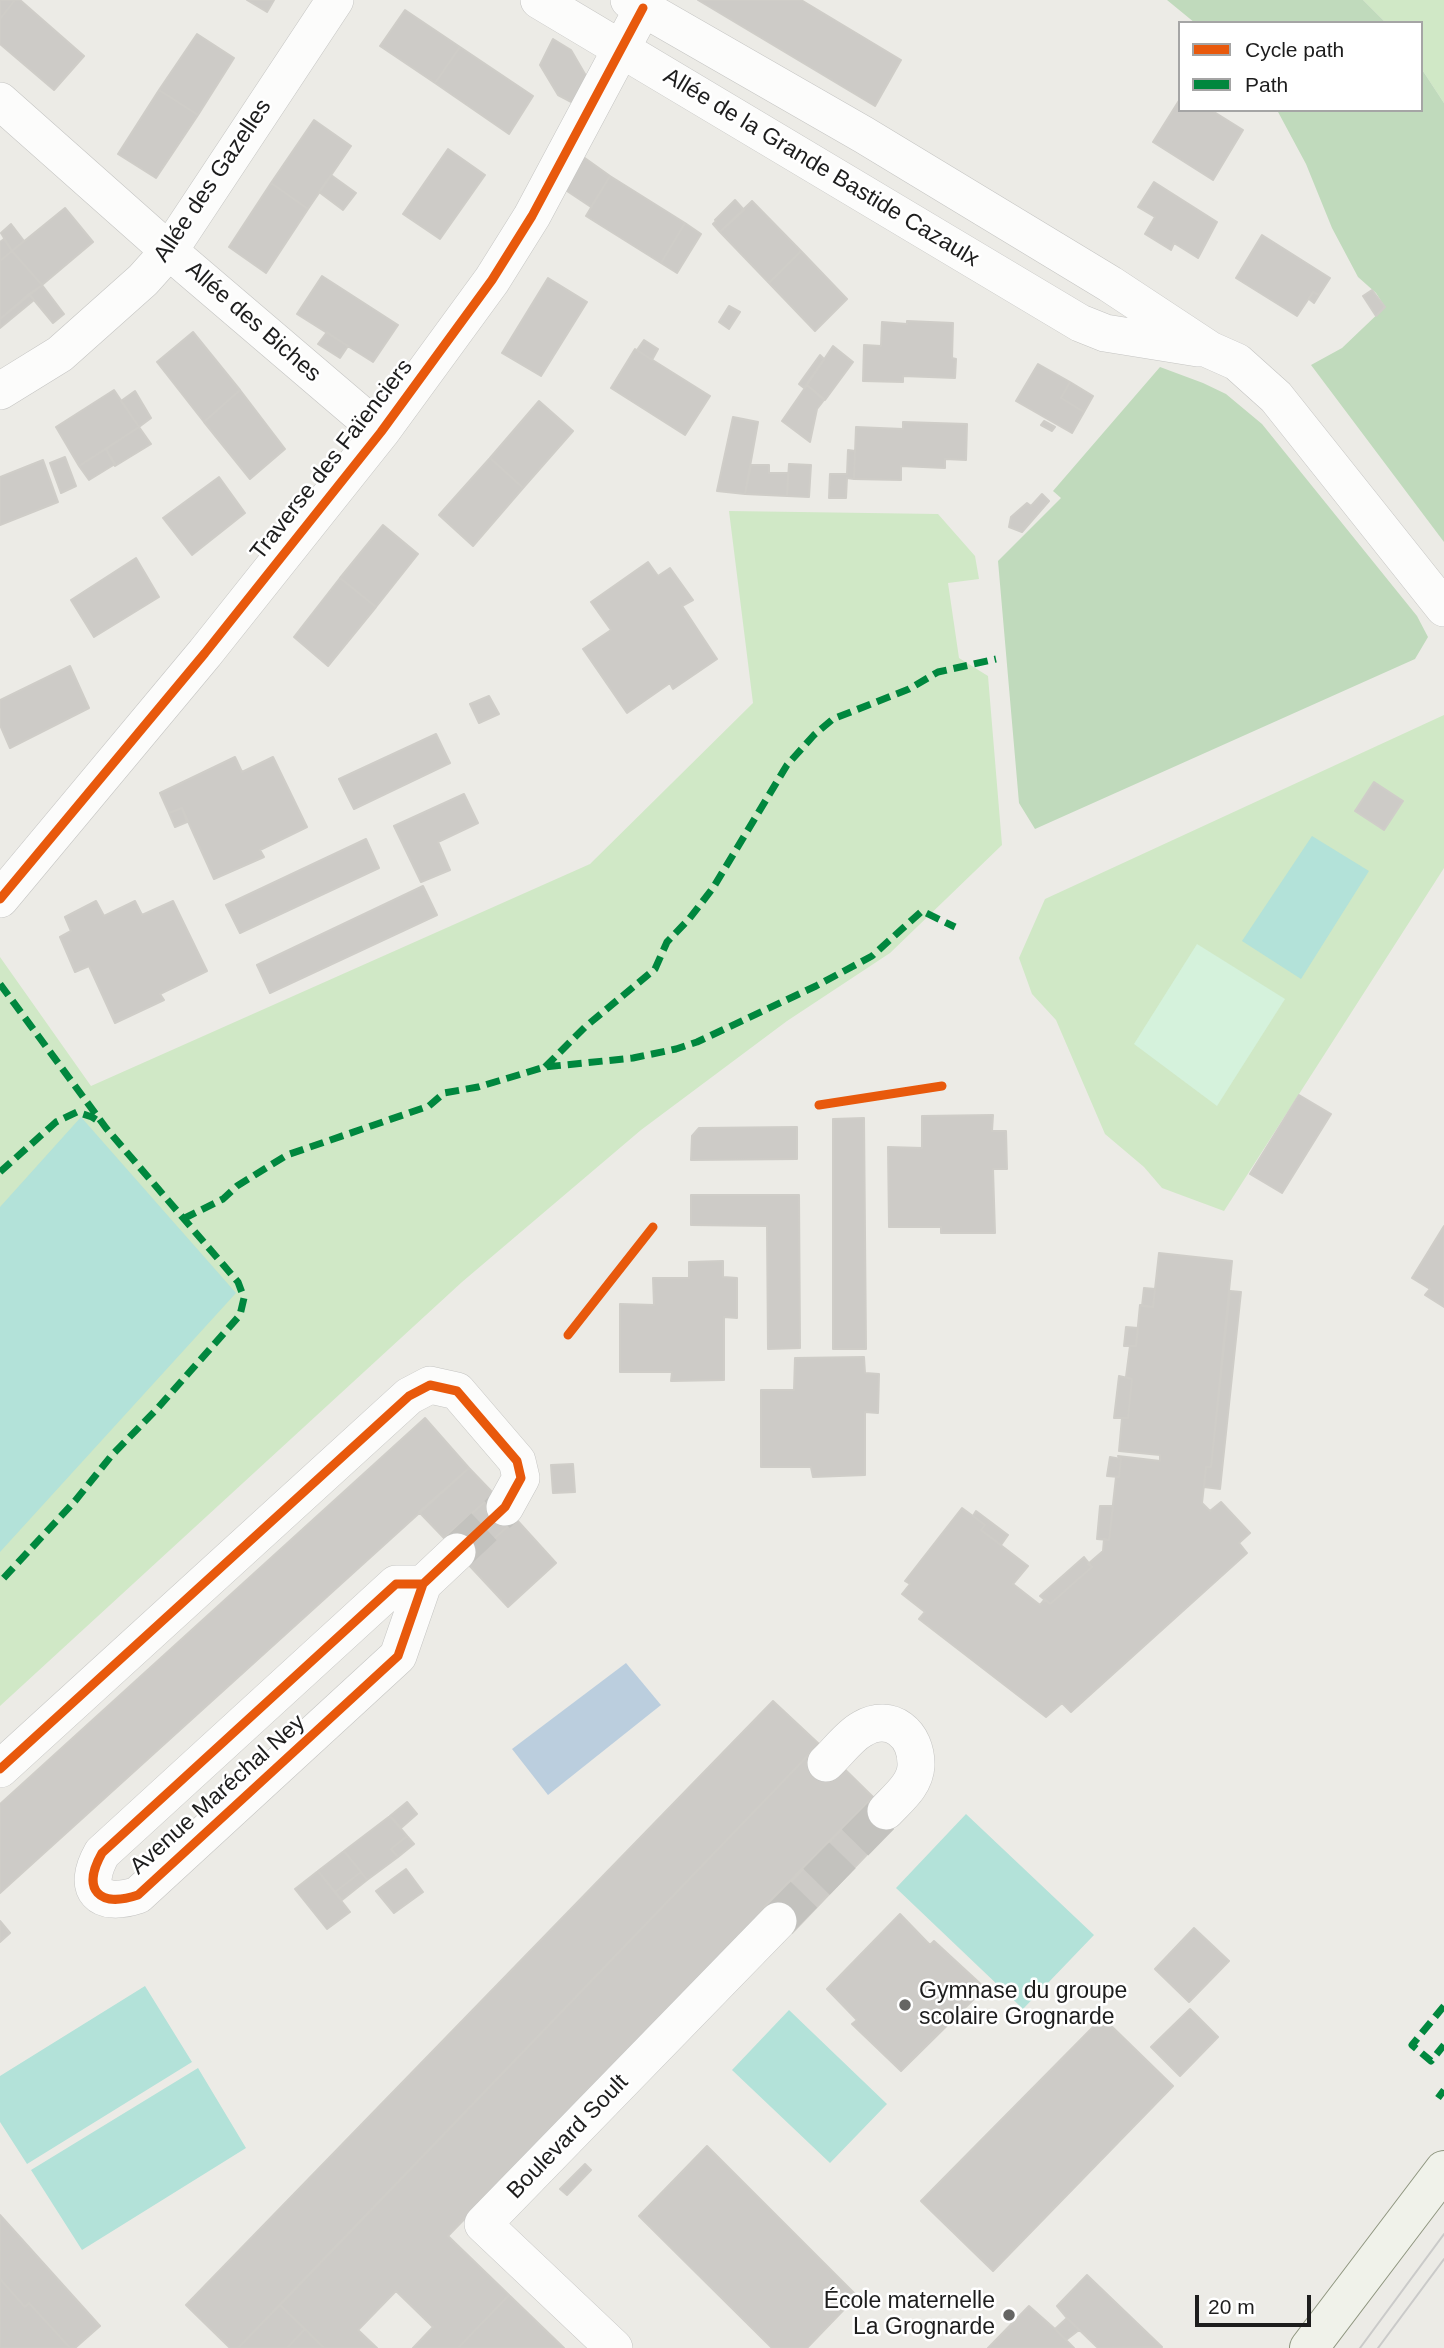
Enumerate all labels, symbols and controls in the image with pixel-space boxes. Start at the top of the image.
legend [1178,21,1423,112]
text: Cycle path [1245,38,1344,61]
street label: Allée de la Grande Bastide Cazaulx [658,63,984,273]
text: Path [1245,73,1288,96]
street label: Allée des Gazelles [148,94,278,268]
street label: Allée des Biches [180,256,326,388]
street label: Traverse des Faïenciers [245,354,419,566]
street label: Avenue Maréchal Ney [125,1709,311,1881]
place label: Gymnase du groupe scolaire Grognarde [919,1978,1127,2032]
marker: Gymnase du groupe scolaire Grognarde [897,1997,913,2013]
street label: Boulevard Soult [502,2069,634,2205]
scale bar [1199,2282,1314,2326]
place label: École maternelle La Grognarde [824,2288,995,2342]
text: 20 m [1208,2295,1255,2318]
marker: École maternelle La Grognarde [1001,2307,1017,2323]

